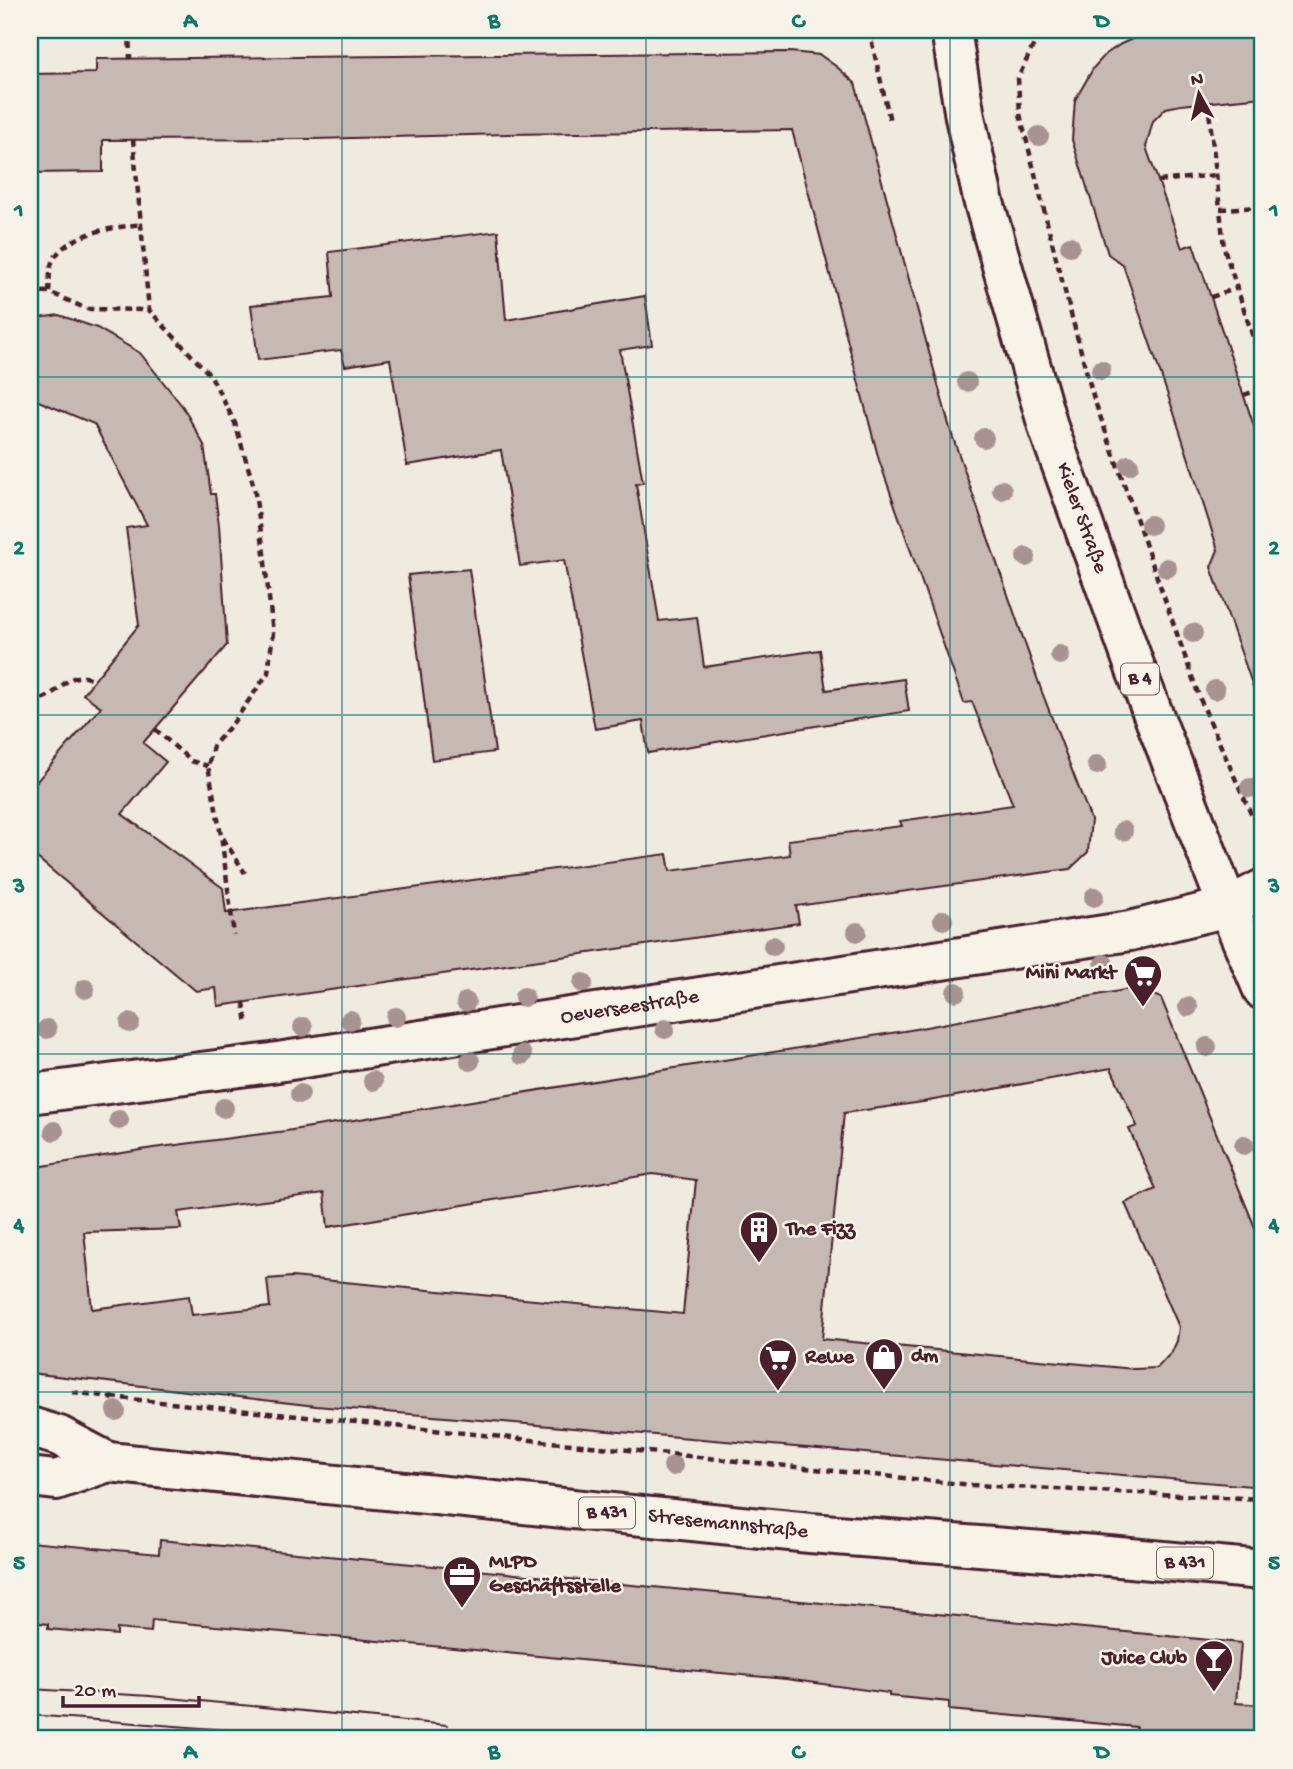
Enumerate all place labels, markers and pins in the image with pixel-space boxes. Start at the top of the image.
supermarket icon: Mini Markt [1122,953,1164,1008]
place label: Mini Markt [1026,962,1118,987]
building icon: The Fizz [738,1209,780,1264]
place label: The Fizz [784,1218,857,1243]
shop icon: dm [863,1336,905,1391]
supermarket icon: Rewe [757,1337,799,1392]
place label: dm [911,1345,938,1370]
place label: Rewe [804,1346,855,1371]
place label: MLPD Geschäftsstelle [489,1551,622,1600]
office icon: MLPD Geschäftsstelle [441,1554,483,1609]
bar icon: Juice Club [1193,1638,1235,1693]
place label: Juice Club [1101,1647,1187,1672]

